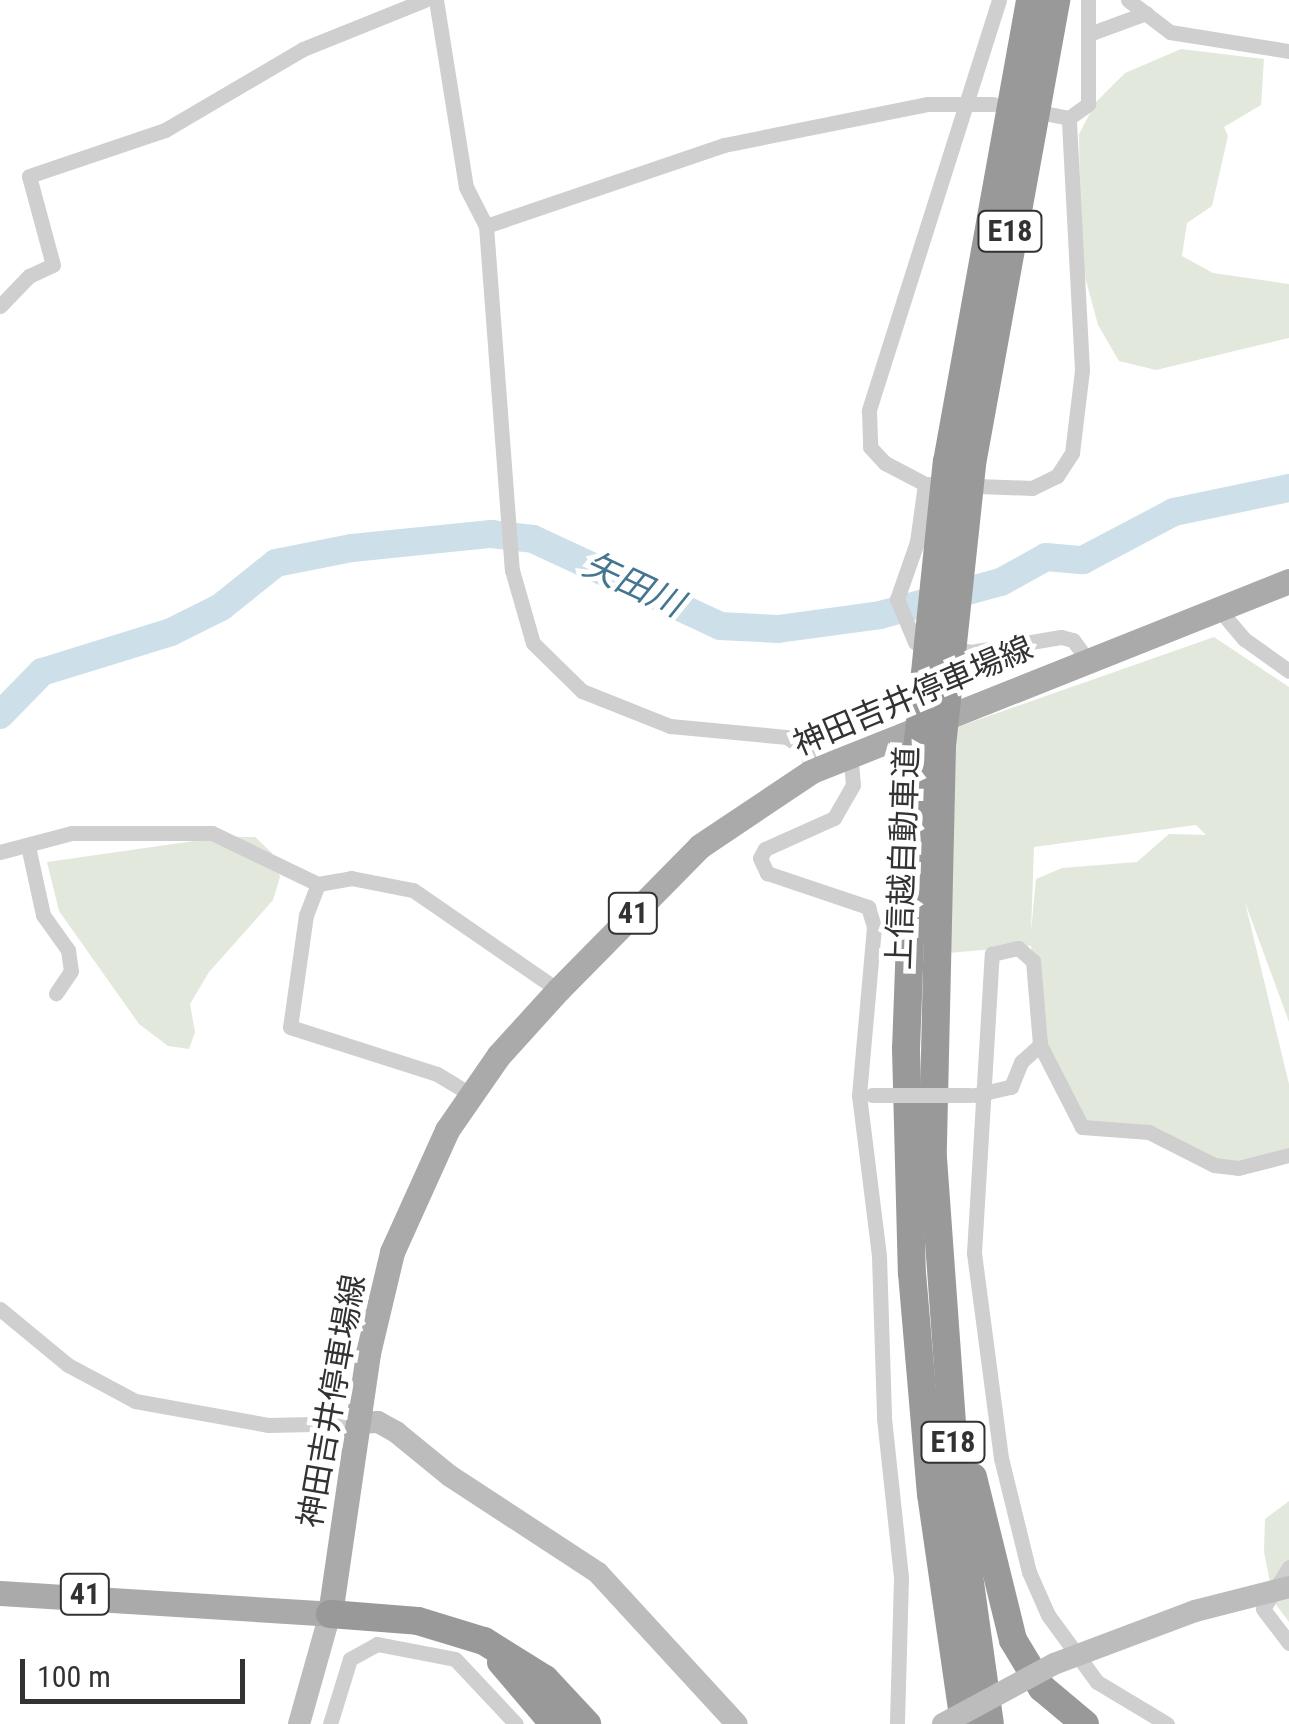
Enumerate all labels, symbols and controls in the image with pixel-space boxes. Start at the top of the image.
road number: E18 [975,206,1045,256]
water label: 矢田川 [577,544,689,626]
street label: 神田吉井停車場線 [788,628,1038,764]
street label: 上信越自動車道 [880,745,926,971]
road number: 41 [606,888,660,938]
street label: 神田吉井停車場線 [291,1272,373,1530]
road number: E18 [918,1417,988,1467]
road number: 41 [58,1569,112,1619]
scale bar [25,1639,250,1701]
text: 100 m [37,1659,111,1694]

